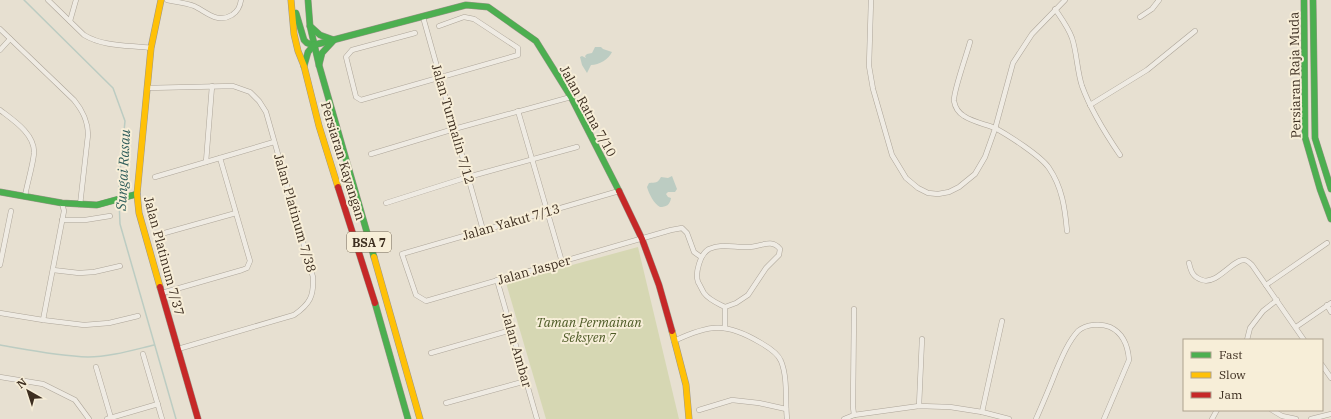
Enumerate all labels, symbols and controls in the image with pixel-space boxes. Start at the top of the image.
street label: Persiaran Raja Muda [1285,12,1305,138]
street label: Jalan Turmalin 7/12 [428,62,478,186]
street label: Jalan Ratna 7/10 [556,62,620,160]
street label: Persiaran Kayangan [317,100,369,222]
water label: Sungai Rasau [112,129,134,212]
street label: Jalan Platinum 7/38 [270,152,320,275]
street label: Jalan Platinum 7/37 [140,194,188,318]
street label: Jalan Yakut 7/13 [460,200,562,244]
road number: BSA 7 [347,232,391,252]
street label: Jalan Jasper [495,251,573,289]
street label: Jalan Ambar [498,310,536,390]
park label: Taman Permainan Seksyen 7 [536,314,642,346]
legend [1183,339,1323,411]
text: Fast [1219,347,1243,362]
text: Slow [1219,367,1246,382]
north arrow [8,371,48,411]
text: N [14,375,30,391]
text: Jam [1219,387,1243,402]

